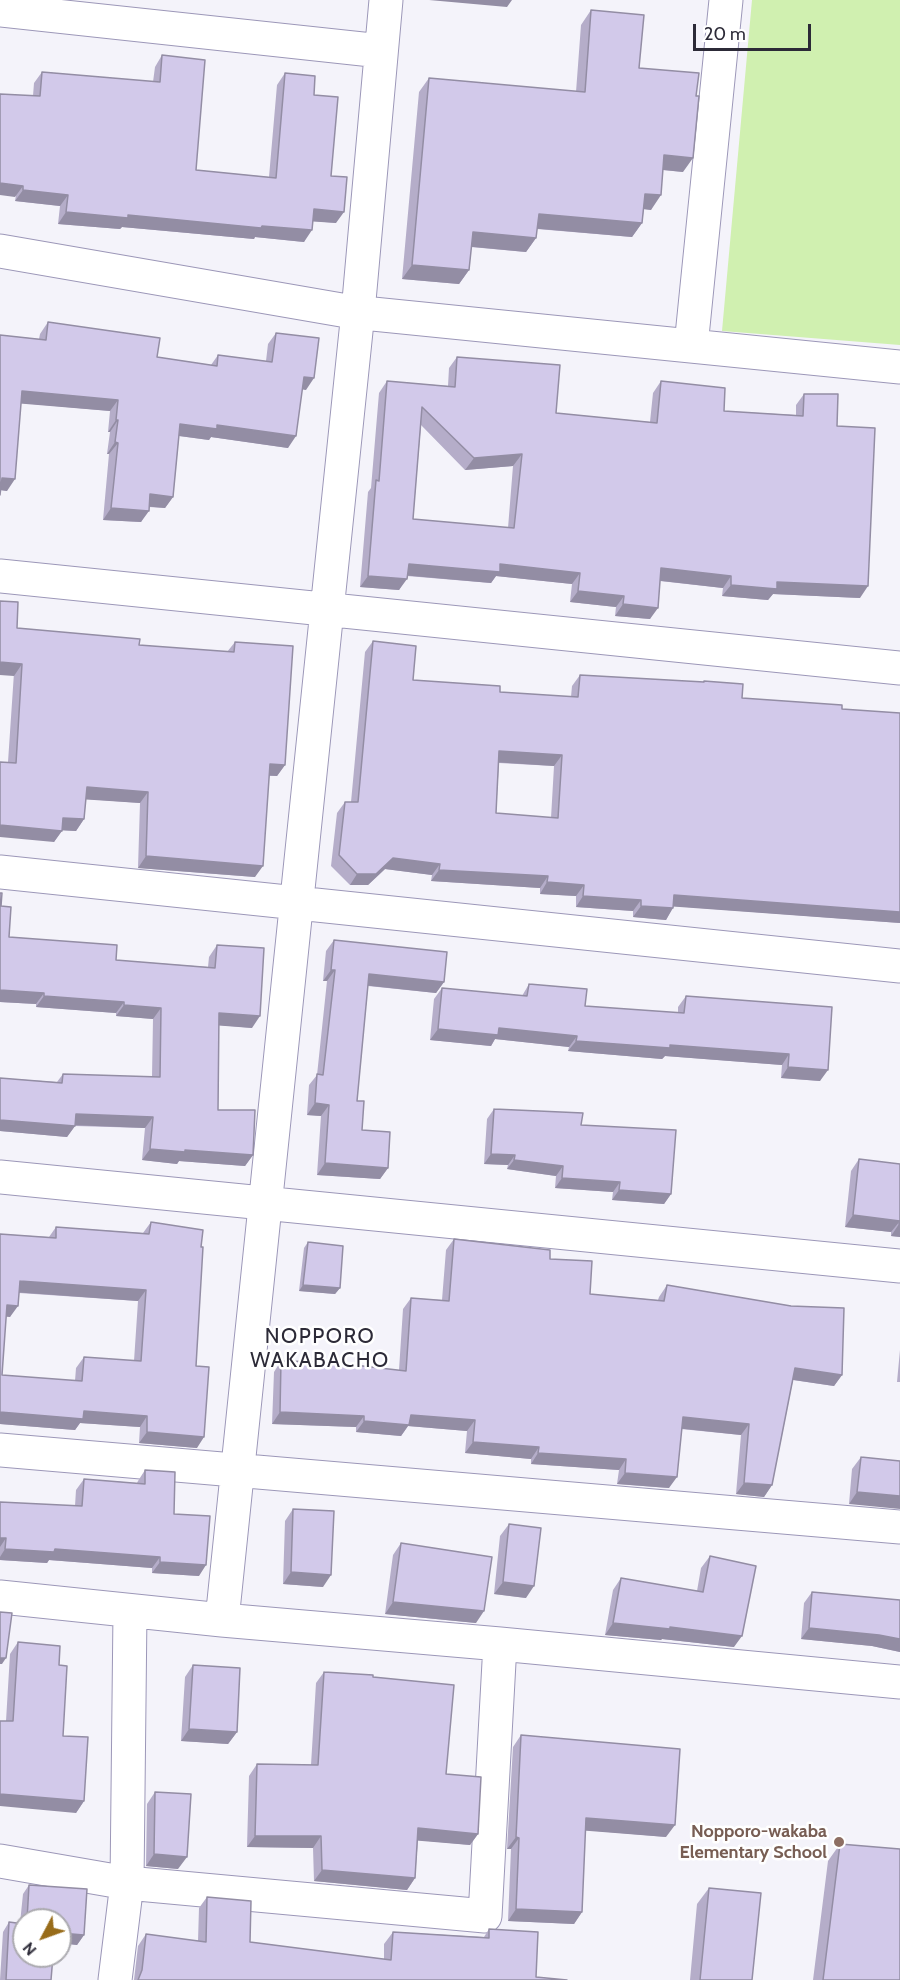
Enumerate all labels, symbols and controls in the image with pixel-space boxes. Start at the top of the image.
scale bar [696,12,814,50]
text: 20 m [704,23,746,45]
district label: NOPPORO WAKABACHO [250,1324,390,1374]
place label: Nopporo-wakaba Elementary School [680,1821,827,1864]
marker: Nopporo-wakaba Elementary School [832,1835,846,1849]
north arrow [12,1908,72,1968]
text: N [19,1938,40,1959]

